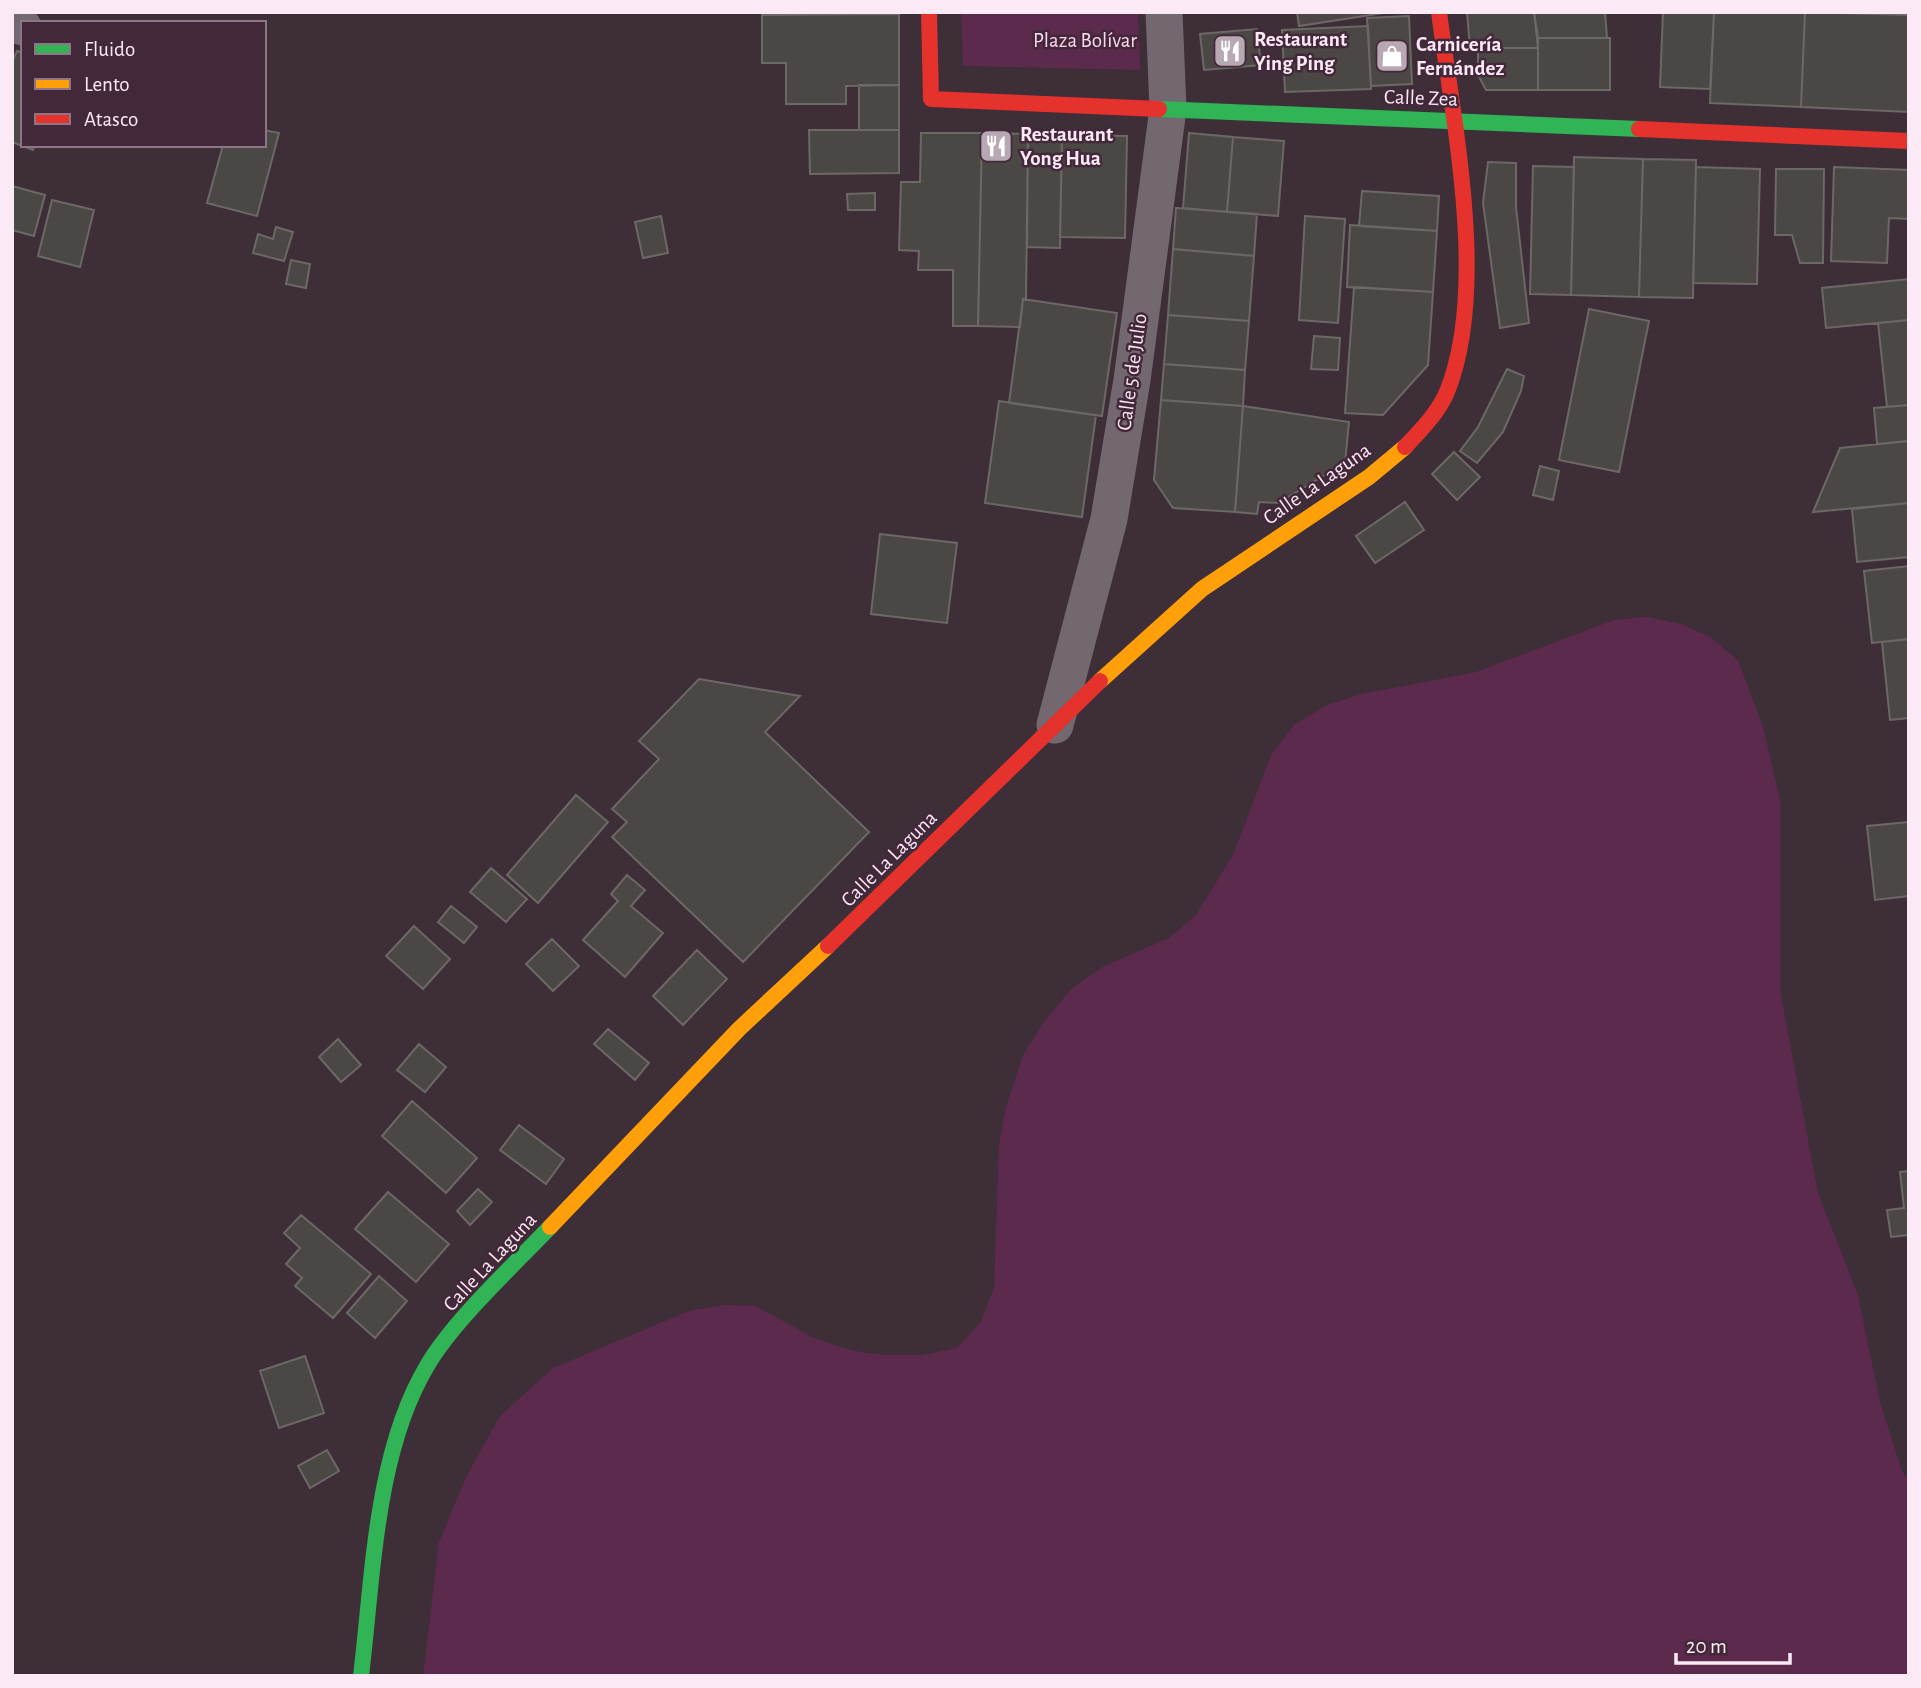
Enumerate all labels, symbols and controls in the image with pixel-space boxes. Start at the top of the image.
legend [21,21,266,147]
place label: Restaurant Ying Ping [1254,29,1347,74]
park label: Plaza Bolívar [1033,30,1137,51]
restaurant icon: Restaurant Ying Ping [1211,32,1249,70]
place label: Carnicería Fernández [1416,34,1504,79]
shop icon: Carnicería Fernández [1373,37,1411,75]
text: Fluido [84,39,135,60]
text: Lento [84,74,130,95]
street label: Calle Zea [1384,86,1459,110]
text: Atasco [84,109,138,130]
place label: Restaurant Yong Hua [1020,124,1113,169]
restaurant icon: Restaurant Yong Hua [977,127,1015,165]
street label: Calle 5 de Julio [1113,312,1151,432]
street label: Calle La Laguna [1259,439,1375,529]
street label: Calle La Laguna [837,807,941,911]
street label: Calle La Laguna [439,1209,541,1315]
scale bar [1676,1622,1790,1666]
text: 20 m [1686,1636,1727,1657]

